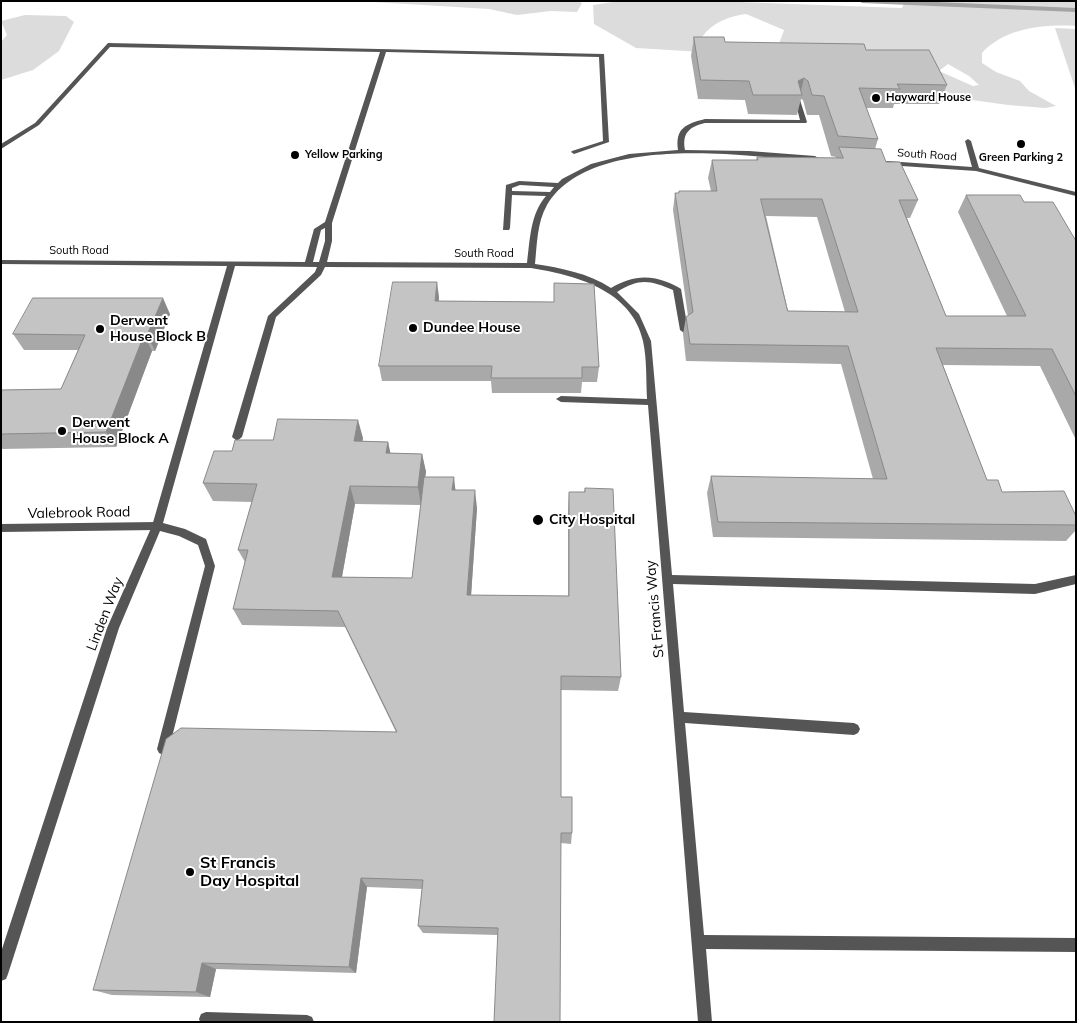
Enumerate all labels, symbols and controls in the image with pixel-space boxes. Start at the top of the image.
place label: Hayward House [886,91,971,105]
marker: Hayward House [870,92,882,104]
marker: Green Parking 2 [1015,138,1027,150]
street label: South Road [897,146,957,164]
place label: Yellow Parking [305,148,383,162]
marker: Yellow Parking [289,149,301,161]
place label: Green Parking 2 [979,151,1063,165]
street label: South Road [49,244,109,258]
street label: South Road [454,247,514,261]
place label: Derwent House Block B [110,313,206,346]
place label: Dundee House [423,320,520,336]
marker: Dundee House [407,322,419,334]
marker: Derwent House Block B [94,323,106,335]
place label: Derwent House Block A [72,415,169,448]
marker: Derwent House Block A [56,425,68,437]
street label: Valebrook Road [27,504,131,522]
place label: City Hospital [549,512,635,528]
marker: City Hospital [531,513,545,527]
street label: St Francis Way [642,559,668,659]
street label: Linden Way [83,575,127,653]
place label: St Francis Day Hospital [200,853,299,891]
marker: St Francis Day Hospital [184,866,196,878]

